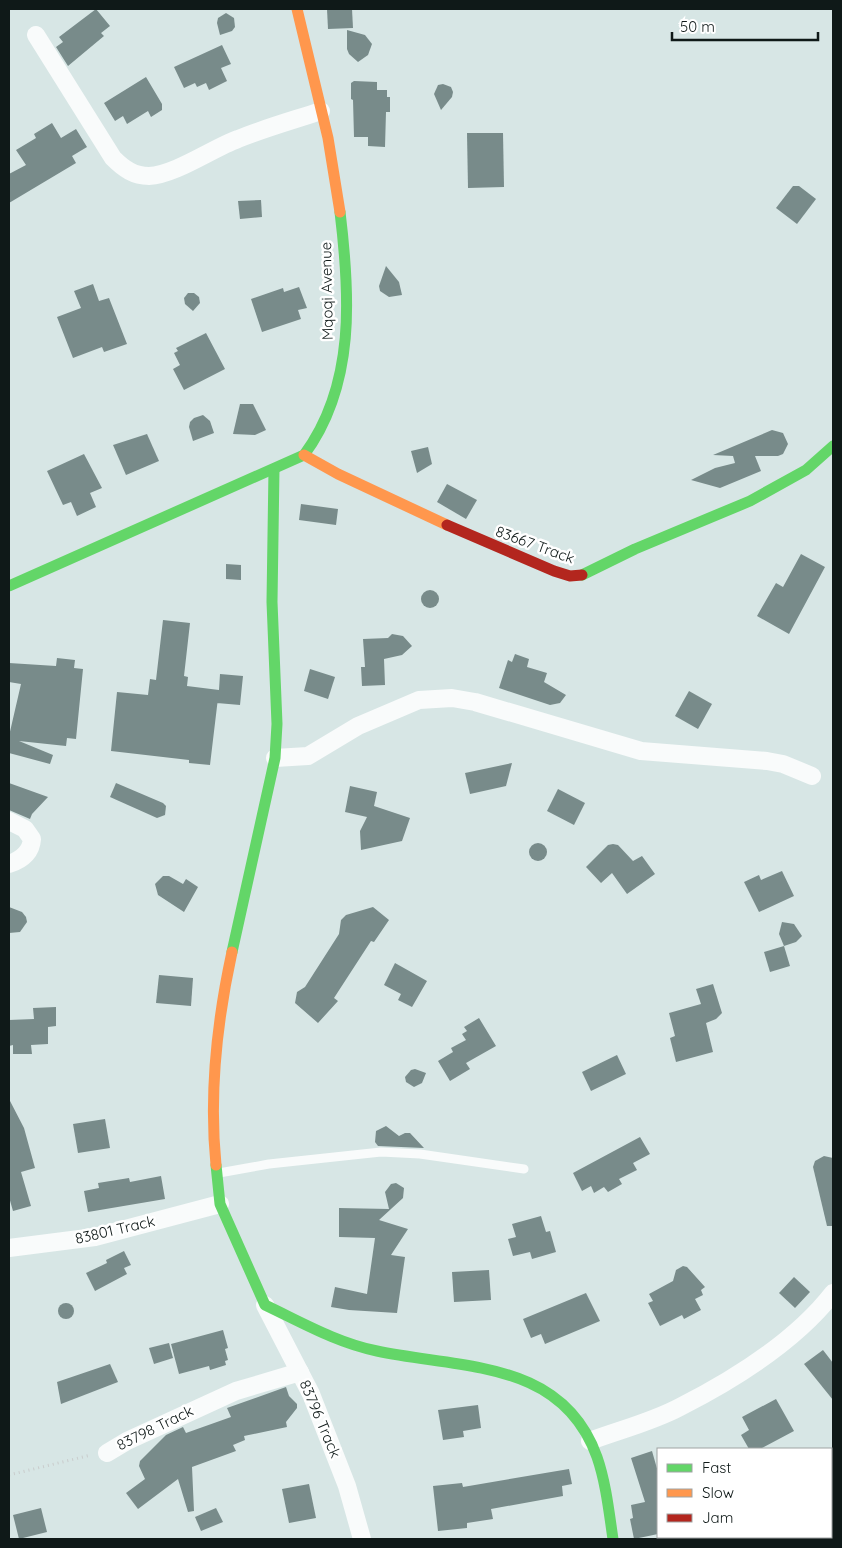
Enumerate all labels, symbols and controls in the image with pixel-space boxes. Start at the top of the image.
scale bar [672,10,818,42]
text: 50 m [680,17,715,36]
street label: Mqoqi Avenue [316,242,337,340]
street label: 83667 Track [493,521,577,568]
street label: 83801 Track [73,1211,157,1248]
street label: 83796 Track [296,1377,345,1461]
street label: 83798 Track [113,1401,196,1454]
legend [657,1448,832,1538]
text: Fast [702,1458,731,1477]
text: Slow [702,1483,734,1502]
text: Jam [702,1508,733,1527]

